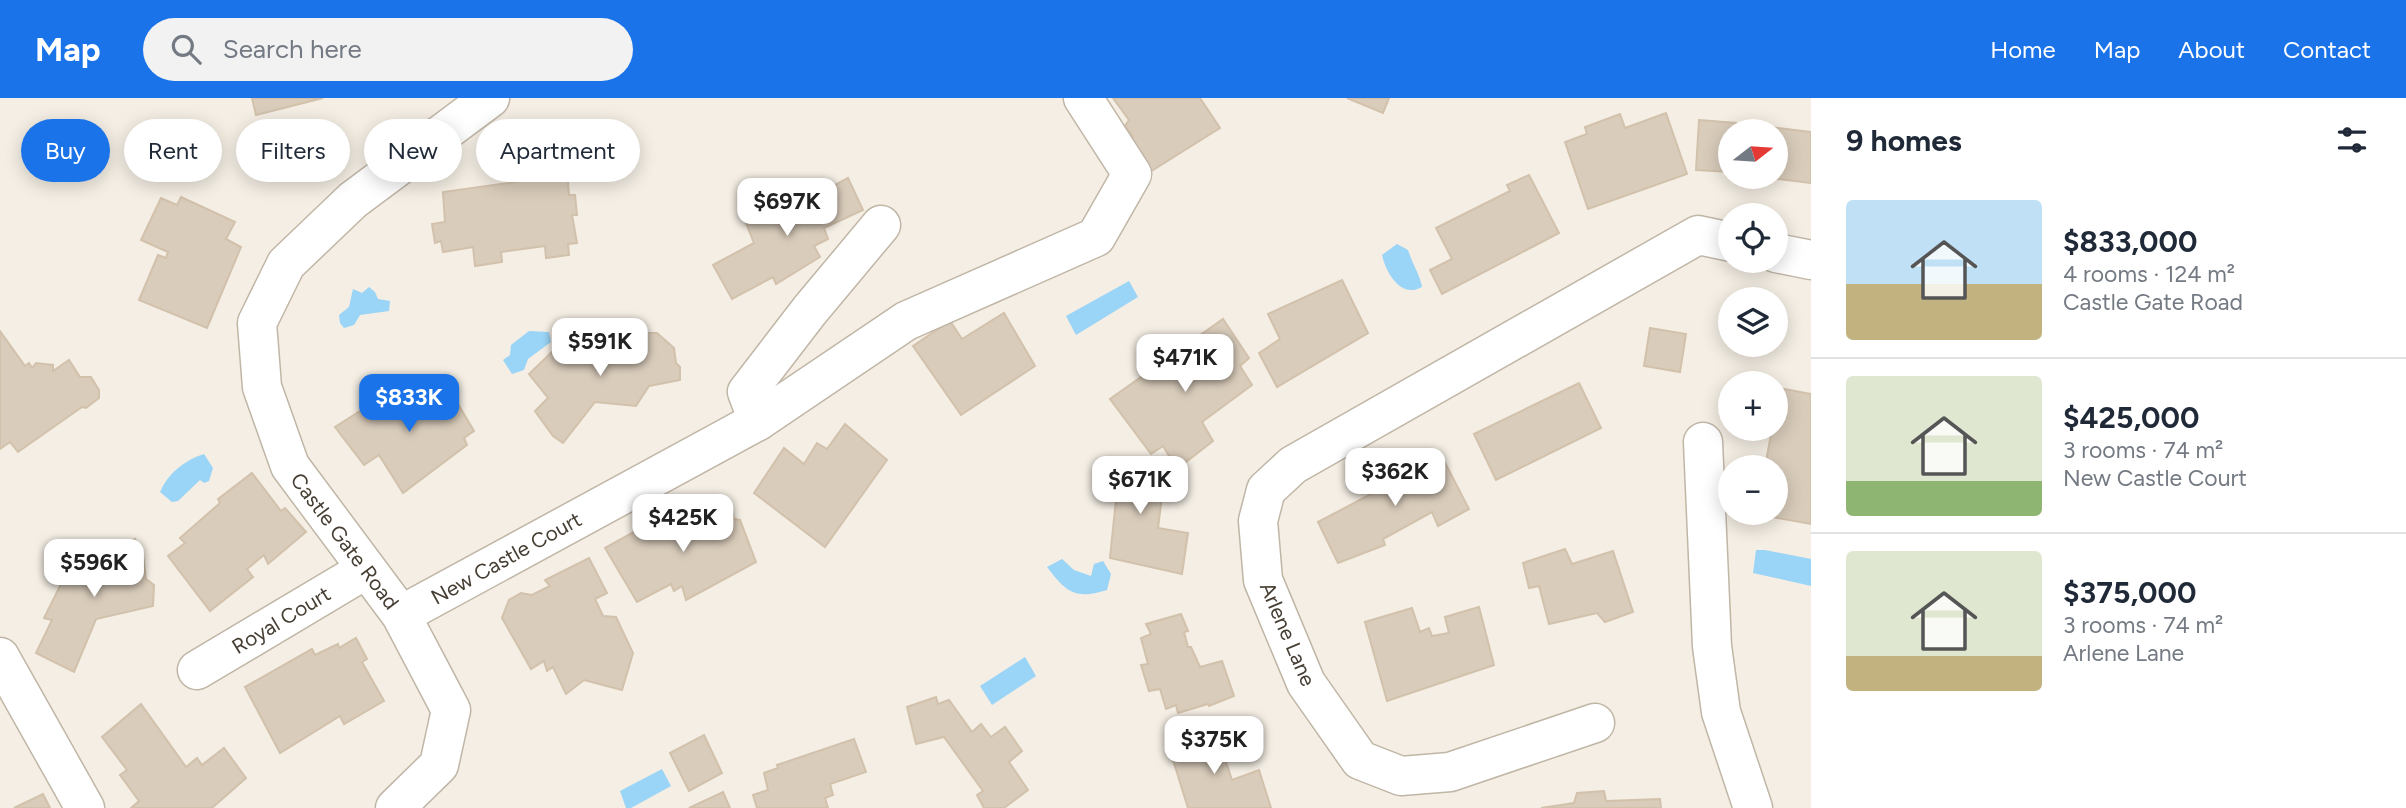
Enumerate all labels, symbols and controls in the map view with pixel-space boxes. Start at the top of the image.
search box [143,18,633,81]
text: Map [35,30,101,69]
icon: search [167,30,205,68]
text: Search here [223,33,362,65]
text: Home [1990,35,2056,64]
text: Map [2094,35,2140,64]
text: About [2178,35,2245,64]
text: Contact [2283,35,2371,64]
chip: Buy [21,119,110,182]
chip: Rent [124,119,222,182]
chip: Filters [236,119,350,182]
chip: New [364,119,462,182]
chip: Apartment [476,119,640,182]
north arrow [1718,119,1788,189]
map controls [1718,119,1788,525]
icon: filters [2333,121,2371,159]
text: 9 homes [1846,122,1962,159]
pin: $697K [738,178,836,238]
text: $697K [753,187,821,215]
button: locate [1718,203,1788,273]
text: $833,000 [2063,223,2197,260]
icon: home [1902,228,1986,312]
text: 4 rooms · 124 m² [2063,260,2235,288]
button: layers [1718,287,1788,357]
text: Castle Gate Road [2063,288,2243,316]
pin: $591K [551,318,649,378]
text: $591K [568,327,632,355]
pin: $471K [1136,334,1234,394]
text: $471K [1152,343,1218,371]
button: + [1718,371,1788,441]
pin: $833K [360,374,458,434]
text: $833K [375,383,443,411]
text: $425,000 [2063,399,2199,436]
icon: home [1902,404,1986,488]
text: 3 rooms · 74 m² [2063,436,2223,464]
pin: $362K [1346,448,1444,508]
button: − [1718,455,1788,525]
pin: $671K [1091,456,1189,516]
text: $362K [1361,457,1429,485]
text: New Castle Court [2063,464,2247,492]
text: $671K [1108,465,1172,493]
street label: Castle Gate Road [286,468,404,614]
pin: $425K [634,494,732,554]
text: $425K [648,503,718,531]
street label: New Castle Court [426,506,586,610]
pin: $596K [45,540,143,599]
text: $596K [60,548,128,576]
text: $375,000 [2063,574,2196,611]
street label: Arlene Lane [1255,578,1321,690]
icon: home [1902,579,1986,663]
street label: Royal Court [227,581,335,659]
text: 3 rooms · 74 m² [2063,611,2223,639]
text: Arlene Lane [2063,639,2184,667]
pin: $375K [1165,716,1263,776]
text: $375K [1181,725,1248,753]

